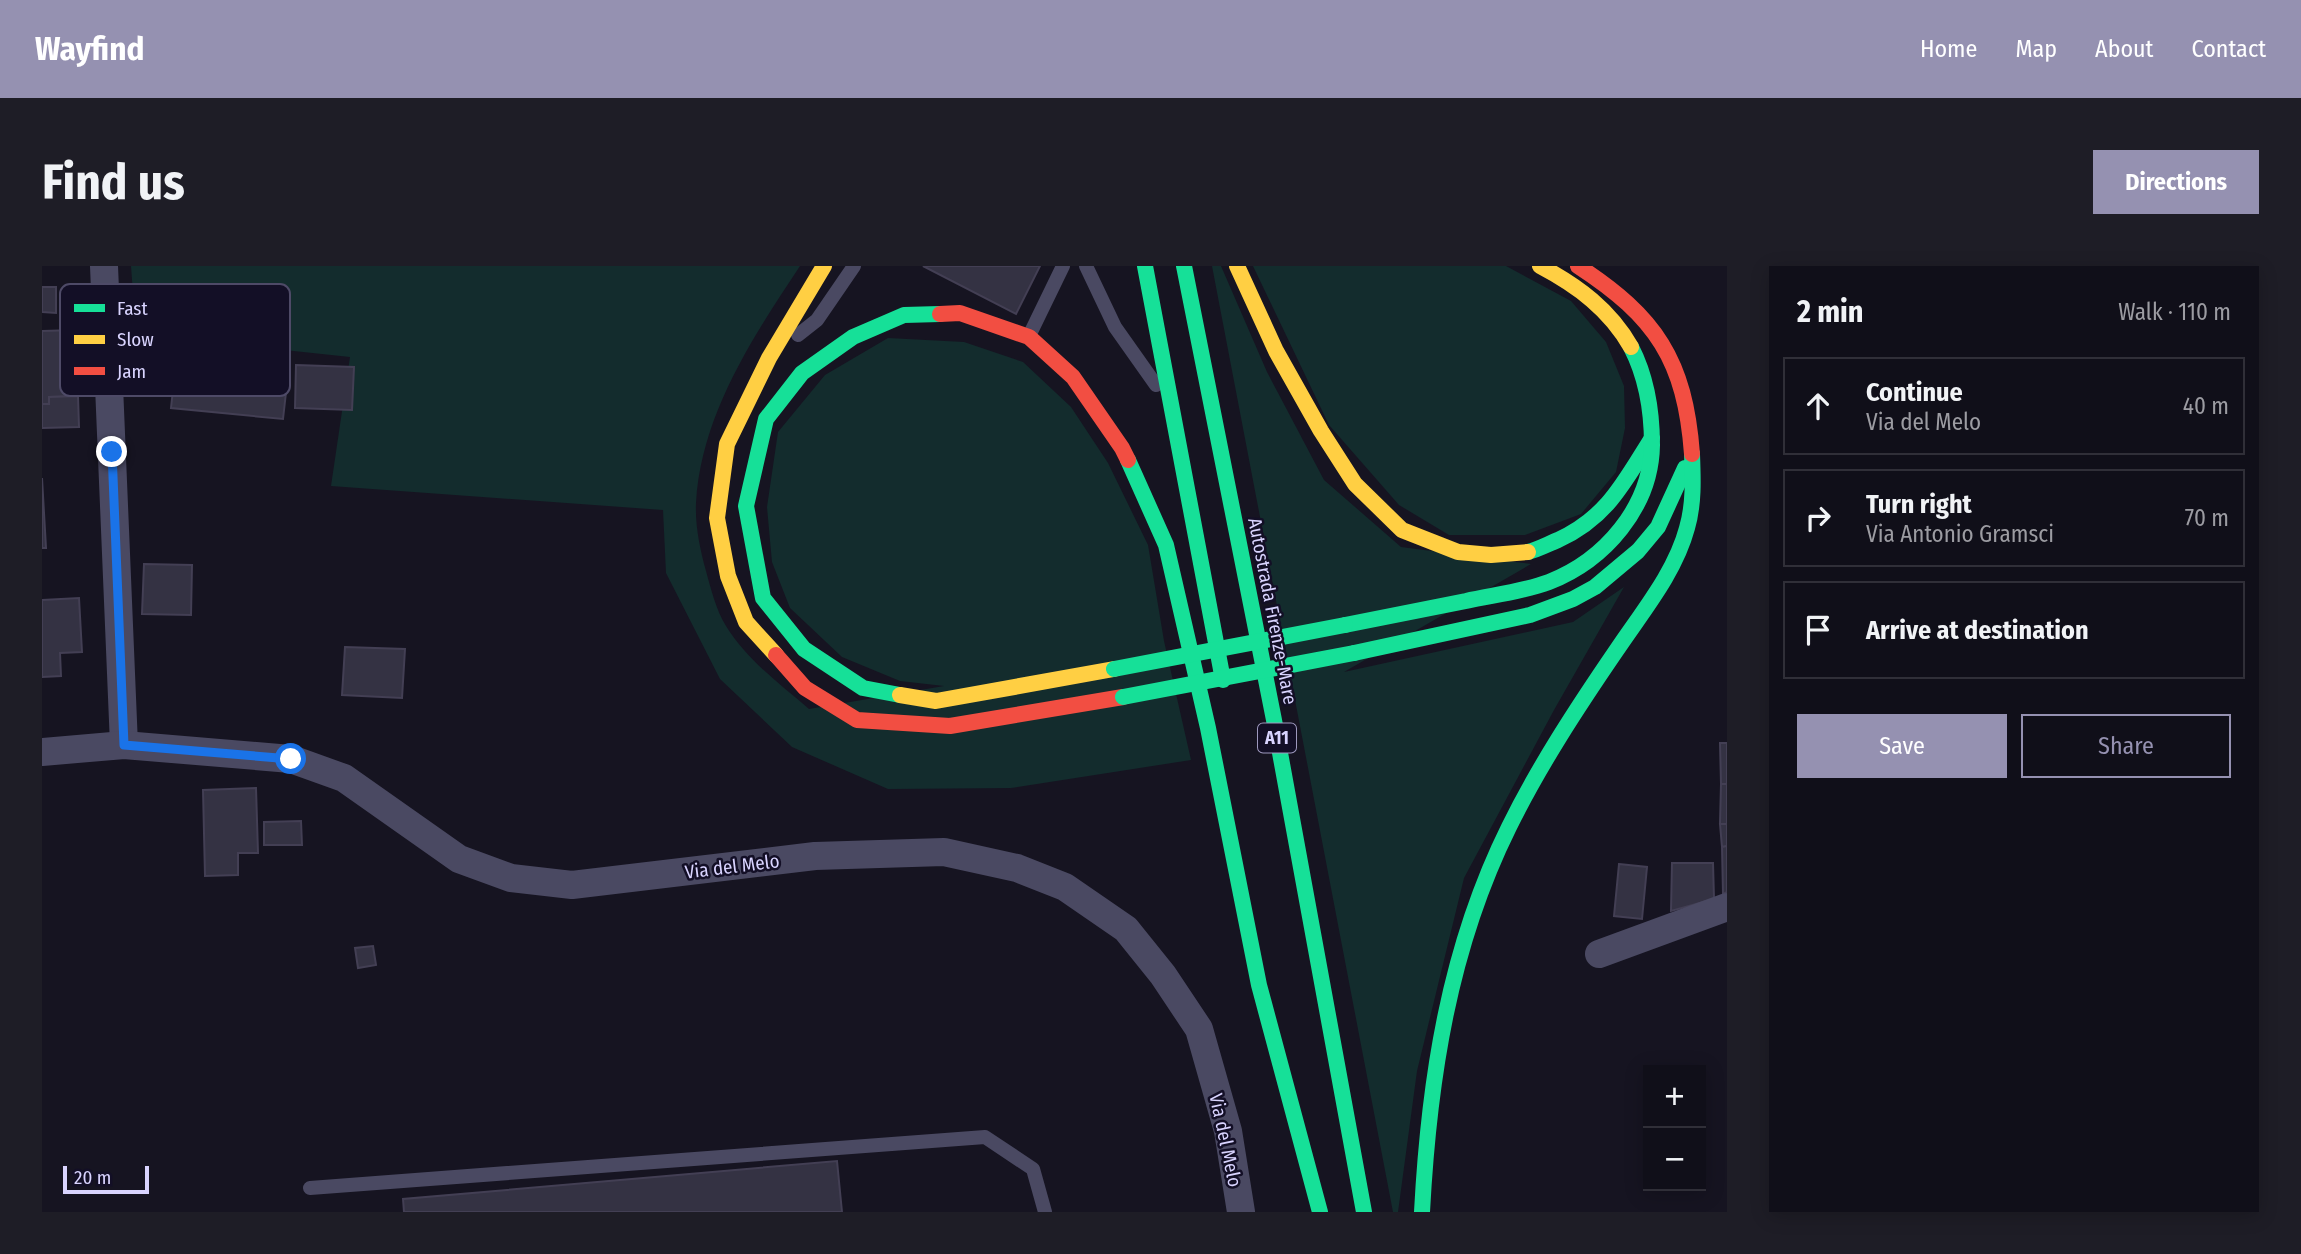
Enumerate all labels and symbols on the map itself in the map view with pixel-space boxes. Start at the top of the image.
legend [60,284,290,396]
text: Fast [117,297,148,320]
text: Slow [117,328,154,351]
text: Jam [117,360,146,383]
route end [96,436,127,467]
street label: Autostrada Firenze-Mare [1243,516,1302,706]
road number: A11 [1258,724,1296,752]
route start [275,743,306,774]
street label: Via del Melo [683,849,781,884]
street label: Via del Melo [1204,1091,1247,1189]
scale bar [63,1163,149,1195]

